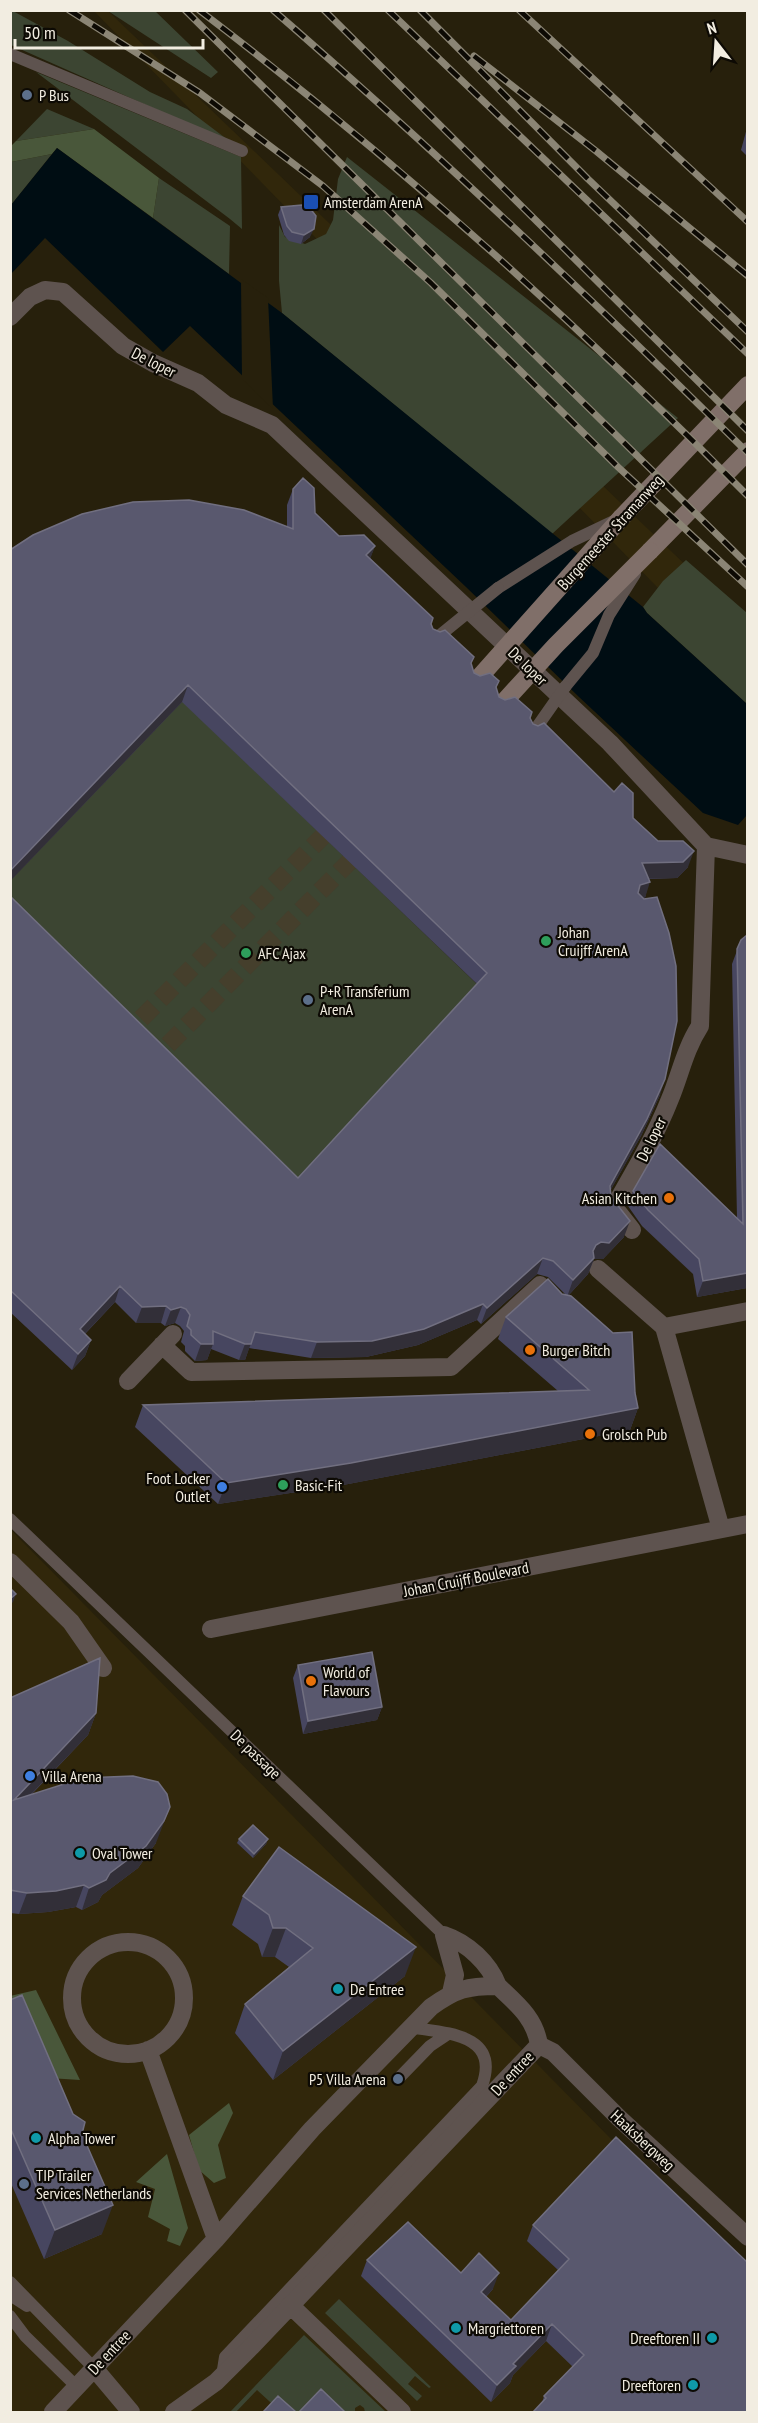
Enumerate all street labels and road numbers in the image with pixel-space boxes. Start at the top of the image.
street label: De loper [129,342,180,382]
street label: Burgemeester Stramanweg [553,470,667,594]
street label: De loper [504,642,552,690]
street label: De loper [632,1113,671,1165]
street label: Johan Cruijff Boulevard [401,1557,530,1601]
street label: De passage [227,1725,285,1783]
street label: De entree [486,2046,538,2100]
street label: Haaksbergweg [607,2105,679,2175]
street label: De entree [83,2325,135,2379]

